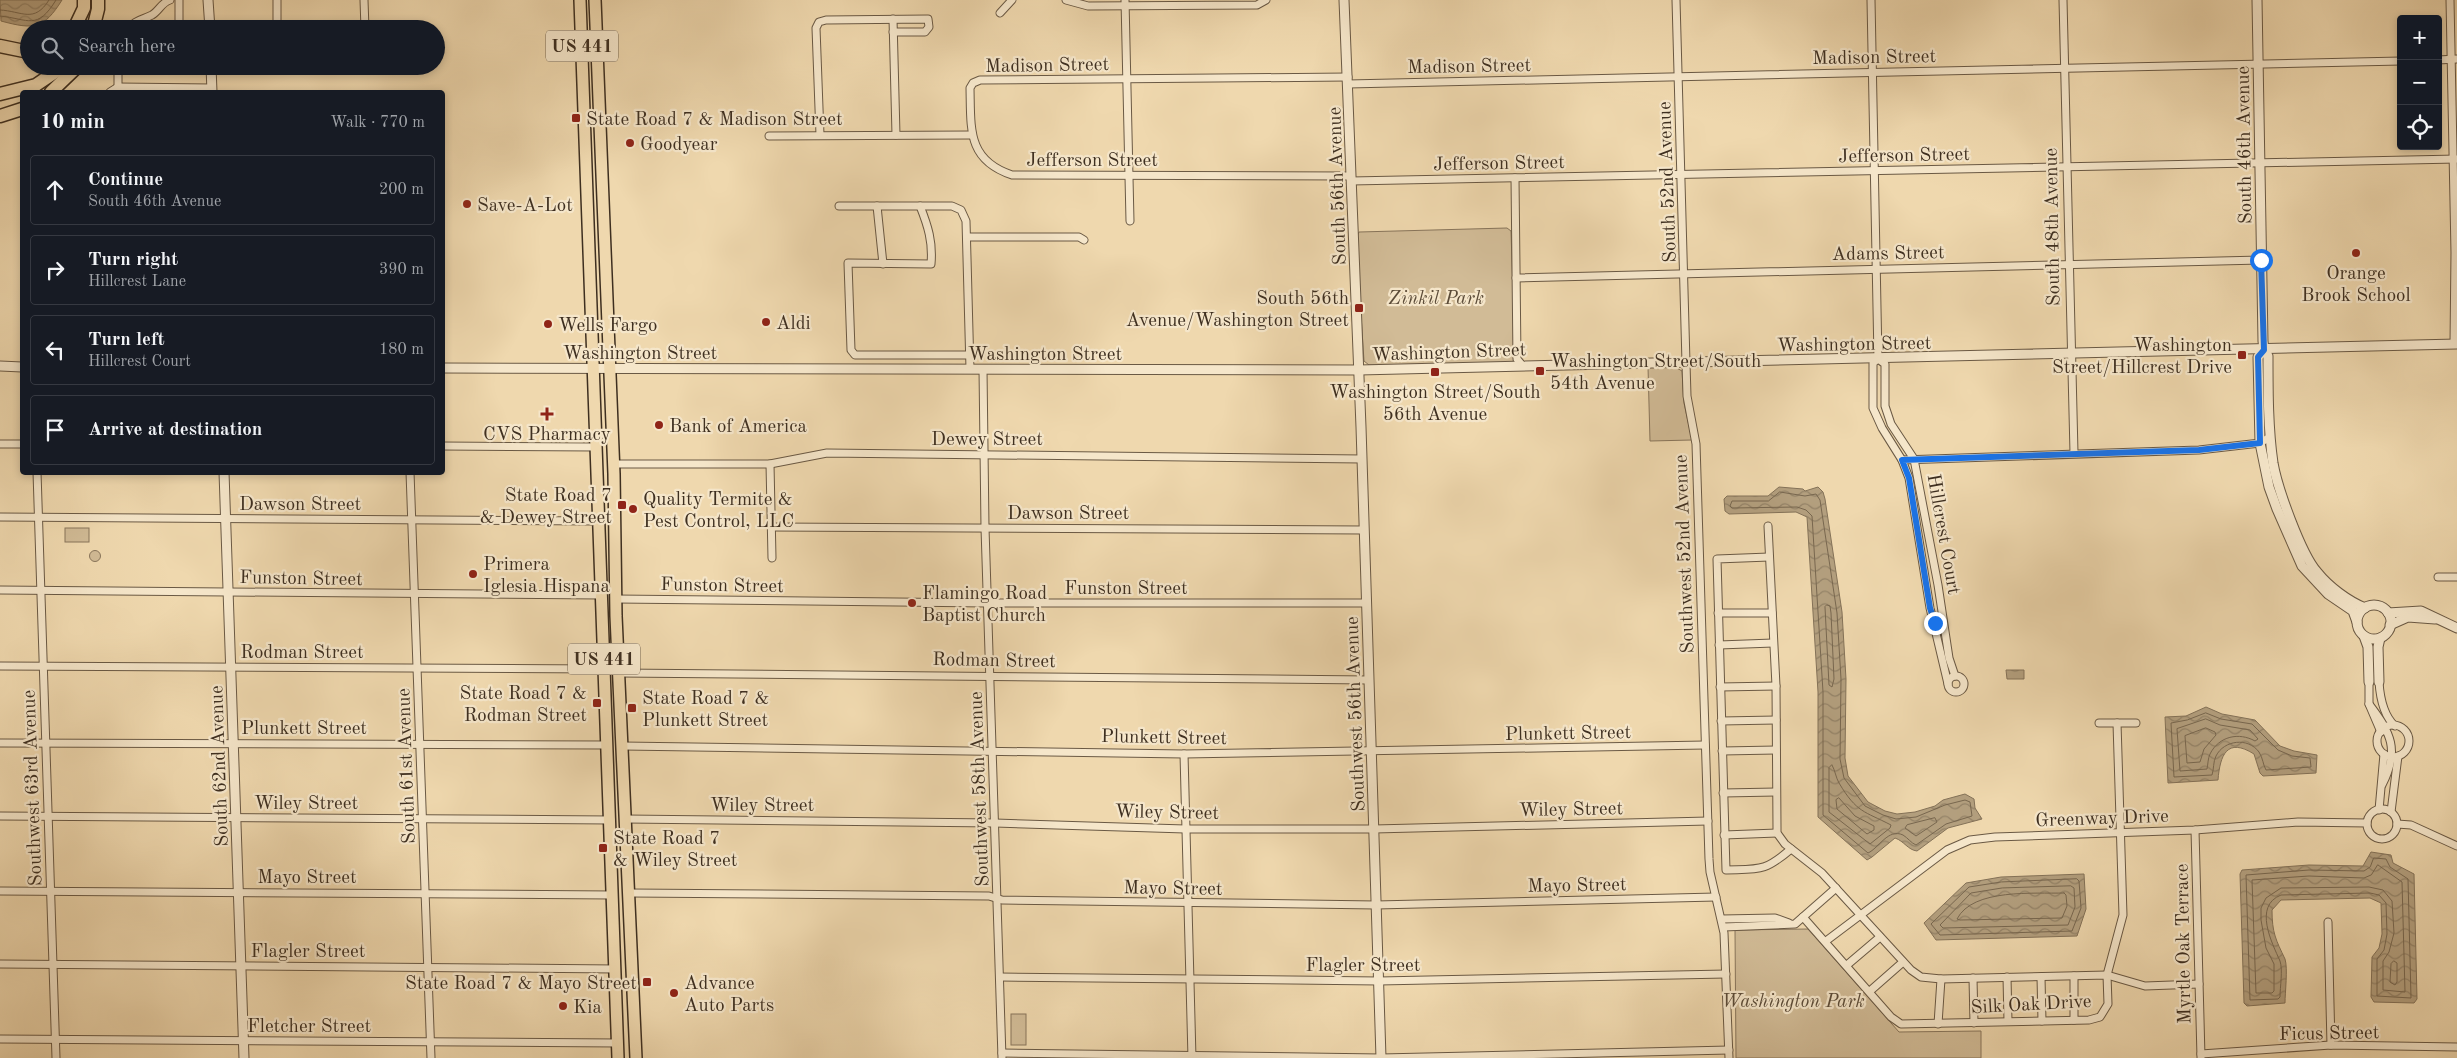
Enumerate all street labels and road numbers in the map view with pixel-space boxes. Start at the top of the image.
road number: US 441 [546,30,618,61]
street label: Madison Street [1812,48,1936,69]
street label: Madison Street [985,56,1109,77]
street label: Madison Street [1407,57,1531,78]
street label: South 46th Avenue [2235,66,2256,224]
street label: South 52nd Avenue [1656,101,1681,263]
street label: South 56th Avenue [1326,106,1351,265]
street label: Jefferson Street [1838,146,1970,167]
street label: South 48th Avenue [2043,148,2064,306]
street label: Jefferson Street [1026,152,1158,171]
street label: Jefferson Street [1433,154,1565,175]
street label: Adams Street [1831,244,1945,265]
street label: Washington Street [1777,335,1931,356]
street label: Washington Street [1372,341,1527,366]
street label: Washington Street [563,345,717,364]
street label: Washington Street [968,346,1122,365]
street label: Dewey Street [931,431,1043,450]
street label: Southwest 52nd Avenue [1673,454,1698,654]
street label: Hillcrest Court [1923,473,1962,596]
street label: Dawson Street [239,496,361,515]
street label: Dawson Street [1007,505,1129,524]
street label: Funston Street [239,569,363,590]
street label: Funston Street [660,576,784,597]
street label: Funston Street [1064,580,1188,599]
street label: Southwest 56th Avenue [1344,616,1369,812]
street label: Rodman Street [240,644,364,663]
road number: US 441 [568,644,640,674]
street label: Rodman Street [932,651,1056,672]
street label: South 62nd Avenue [208,685,233,847]
street label: South 61st Avenue [395,687,420,844]
street label: Southwest 63rd Avenue [21,689,46,886]
street label: Southwest 58th Avenue [968,691,993,887]
street label: Plunkett Street [241,720,367,739]
street label: Plunkett Street [1505,724,1631,745]
street label: Plunkett Street [1101,728,1227,749]
street label: Wiley Street [254,795,358,814]
street label: Wiley Street [710,797,814,816]
street label: Wiley Street [1519,800,1623,821]
street label: Wiley Street [1115,803,1219,824]
street label: Greenway Drive [2035,808,2169,831]
street label: Myrtle Oak Terrace [2174,864,2195,1024]
street label: Mayo Street [257,869,357,888]
street label: Mayo Street [1527,876,1627,897]
street label: Mayo Street [1123,879,1223,900]
street label: Flagler Street [251,943,365,962]
street label: Flagler Street [1306,957,1420,976]
street label: Silk Oak Drive [1970,993,2092,1018]
street label: Fletcher Street [247,1018,371,1037]
street label: Ficus Street [2279,1024,2379,1045]

